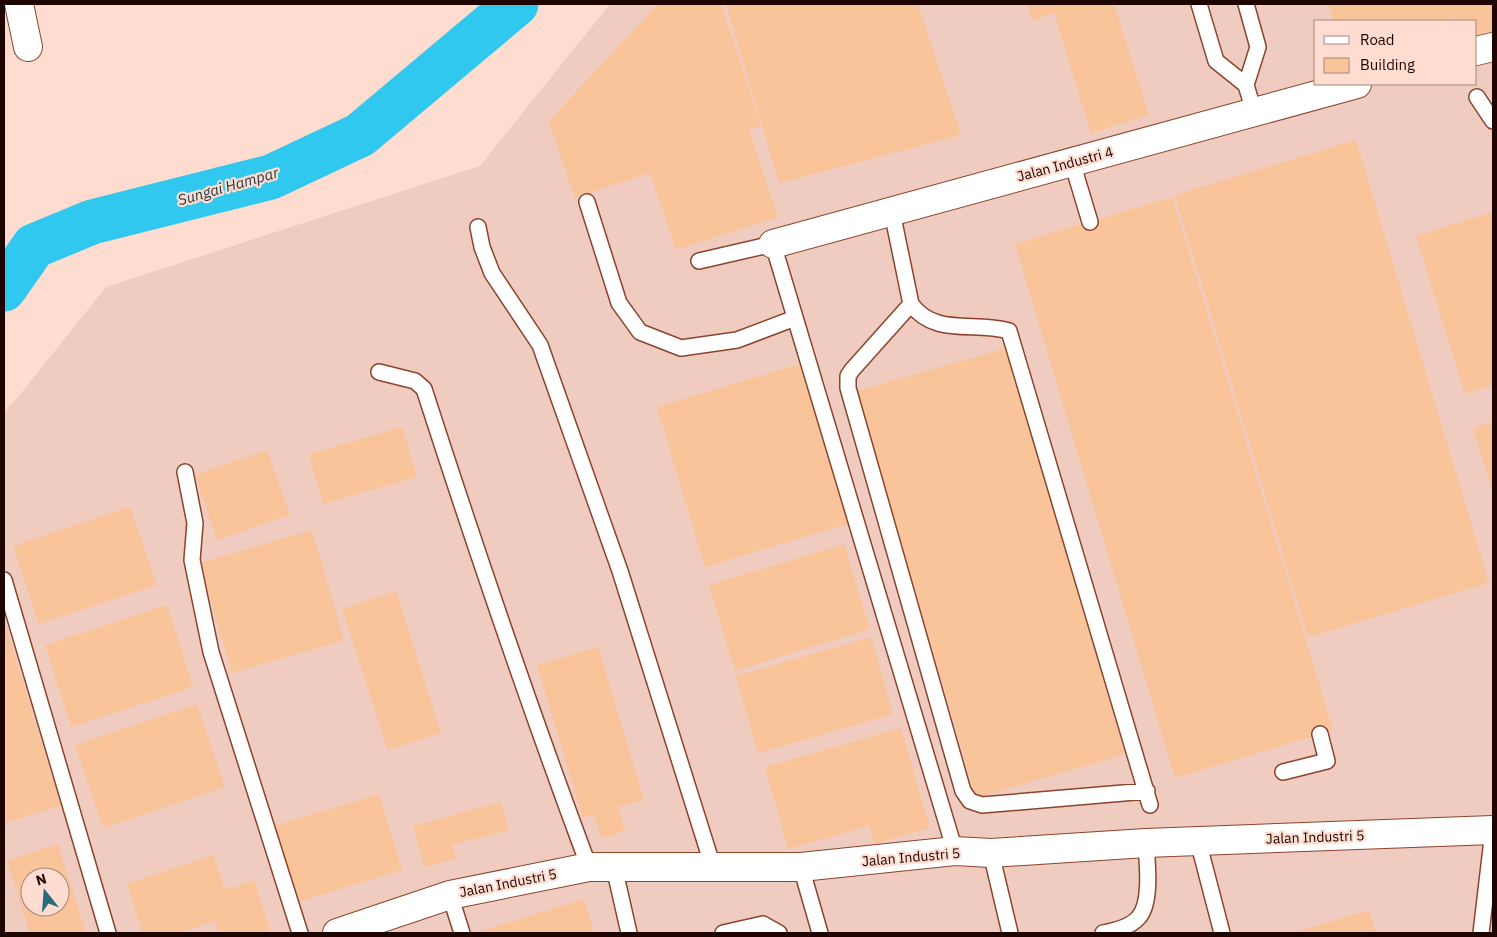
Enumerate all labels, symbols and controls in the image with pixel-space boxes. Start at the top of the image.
legend [1314,20,1477,85]
text: Road [1360,30,1395,49]
text: Building [1360,55,1415,74]
street label: Jalan Industri 4 [1015,143,1115,185]
water label: Sungai Hampar [175,162,281,209]
street label: Jalan Industri 5 [1265,826,1365,848]
street label: Jalan Industri 5 [861,844,961,870]
street label: Jalan Industri 5 [458,865,558,901]
north arrow [20,867,70,917]
text: N [34,869,49,890]

